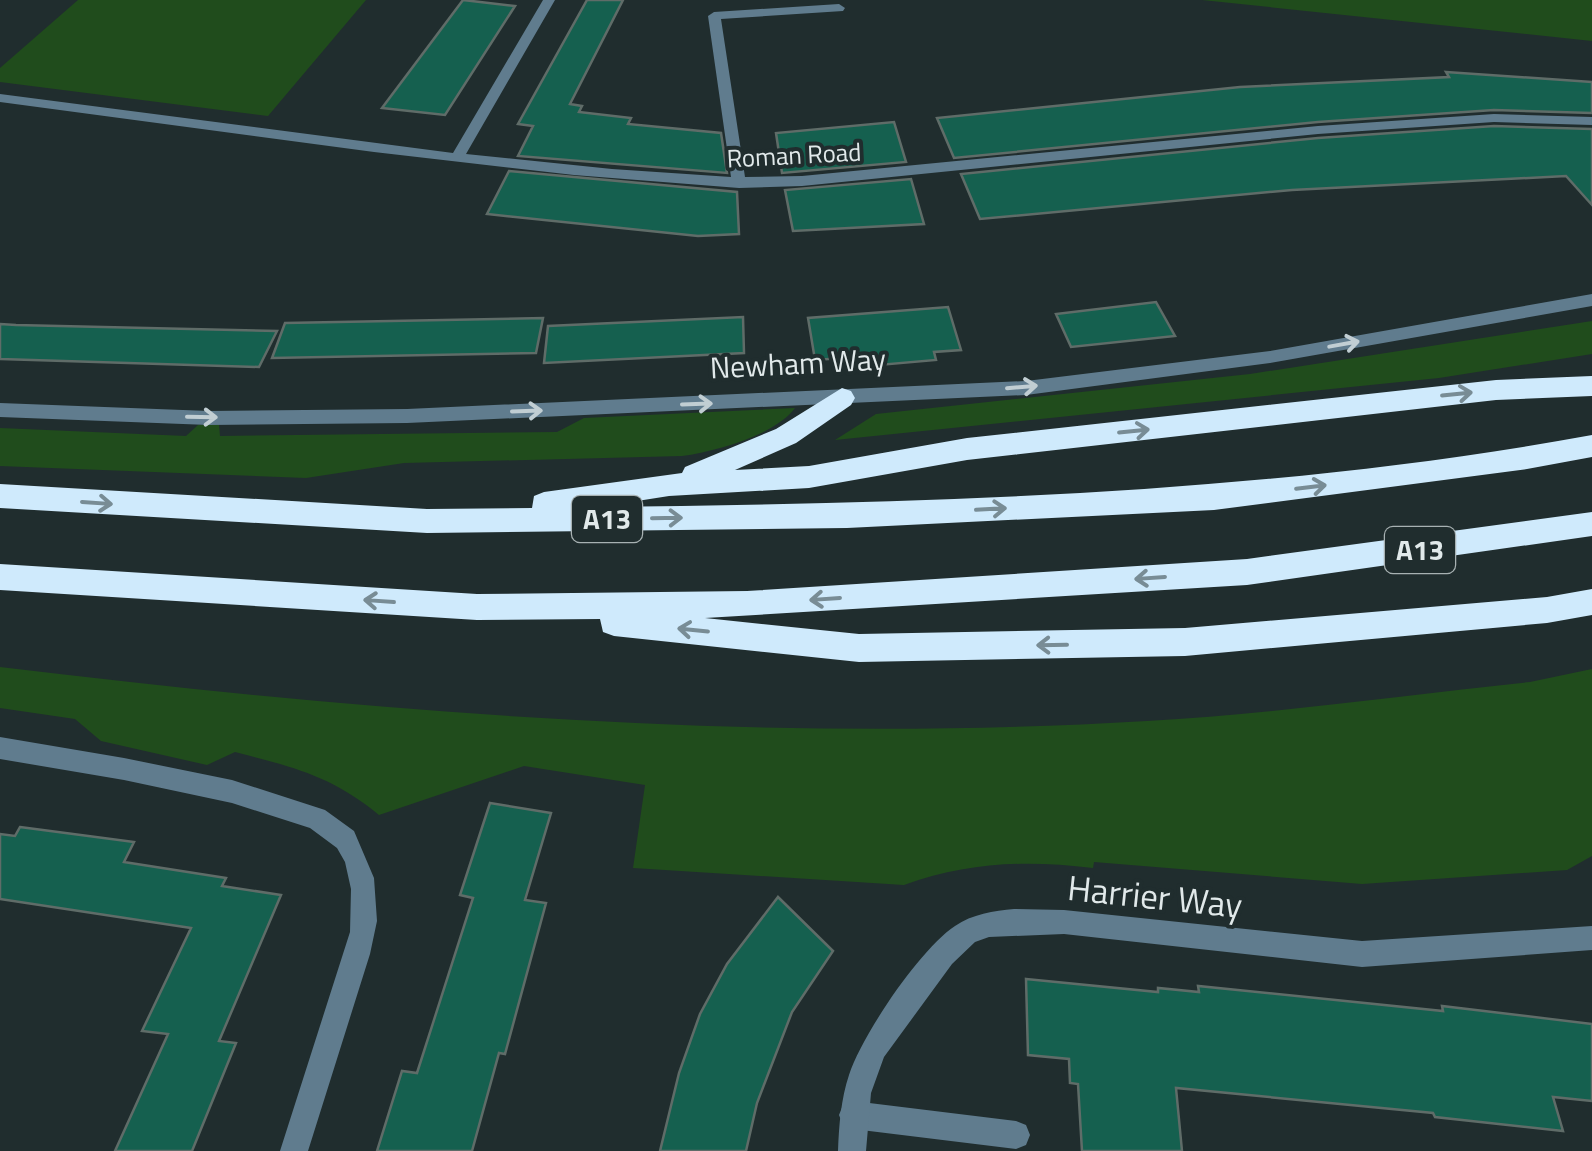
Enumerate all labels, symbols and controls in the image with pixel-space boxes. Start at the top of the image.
street label: Roman Road [726,132,862,178]
one-way arrow [1327,334,1360,353]
street label: Newham Way [709,335,887,391]
one-way arrow [1005,378,1037,397]
one-way arrow [1440,384,1473,403]
one-way arrow [681,395,713,414]
one-way arrow [511,402,543,421]
one-way arrow [186,408,218,427]
one-way arrow [1117,421,1150,440]
one-way arrow [1294,477,1326,496]
one-way arrow [81,494,113,513]
road number: A13 [572,496,642,542]
one-way arrow [975,499,1007,518]
one-way arrow [650,508,682,528]
road number: A13 [1385,527,1455,573]
one-way arrow [1134,569,1166,588]
one-way arrow [810,589,842,608]
one-way arrow [364,591,396,610]
one-way arrow [678,620,710,639]
one-way arrow [1037,635,1069,654]
street label: Harrier Way [1065,860,1245,932]

